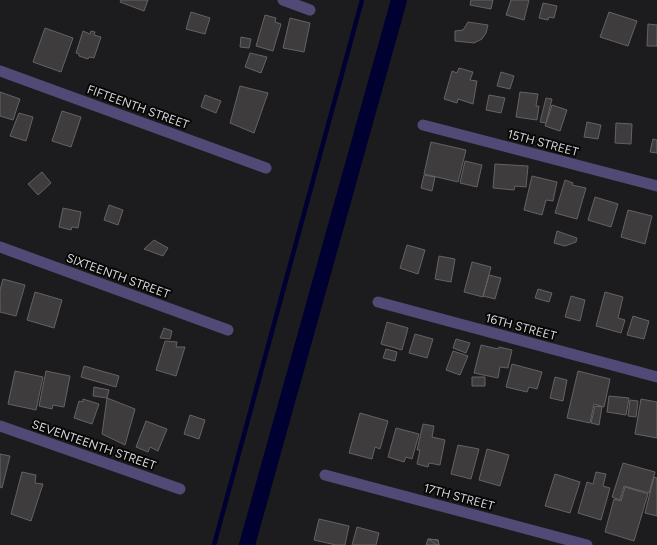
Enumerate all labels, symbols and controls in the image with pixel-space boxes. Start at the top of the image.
street label: FIFTEENTH STREET [85,82,191,132]
street label: 15TH STREET [506,127,580,159]
street label: SIXTEENTH STREET [64,251,172,301]
street label: 16TH STREET [484,311,558,343]
street label: SEVENTEENTH STREET [30,417,158,473]
street label: 17TH STREET [422,481,496,513]

